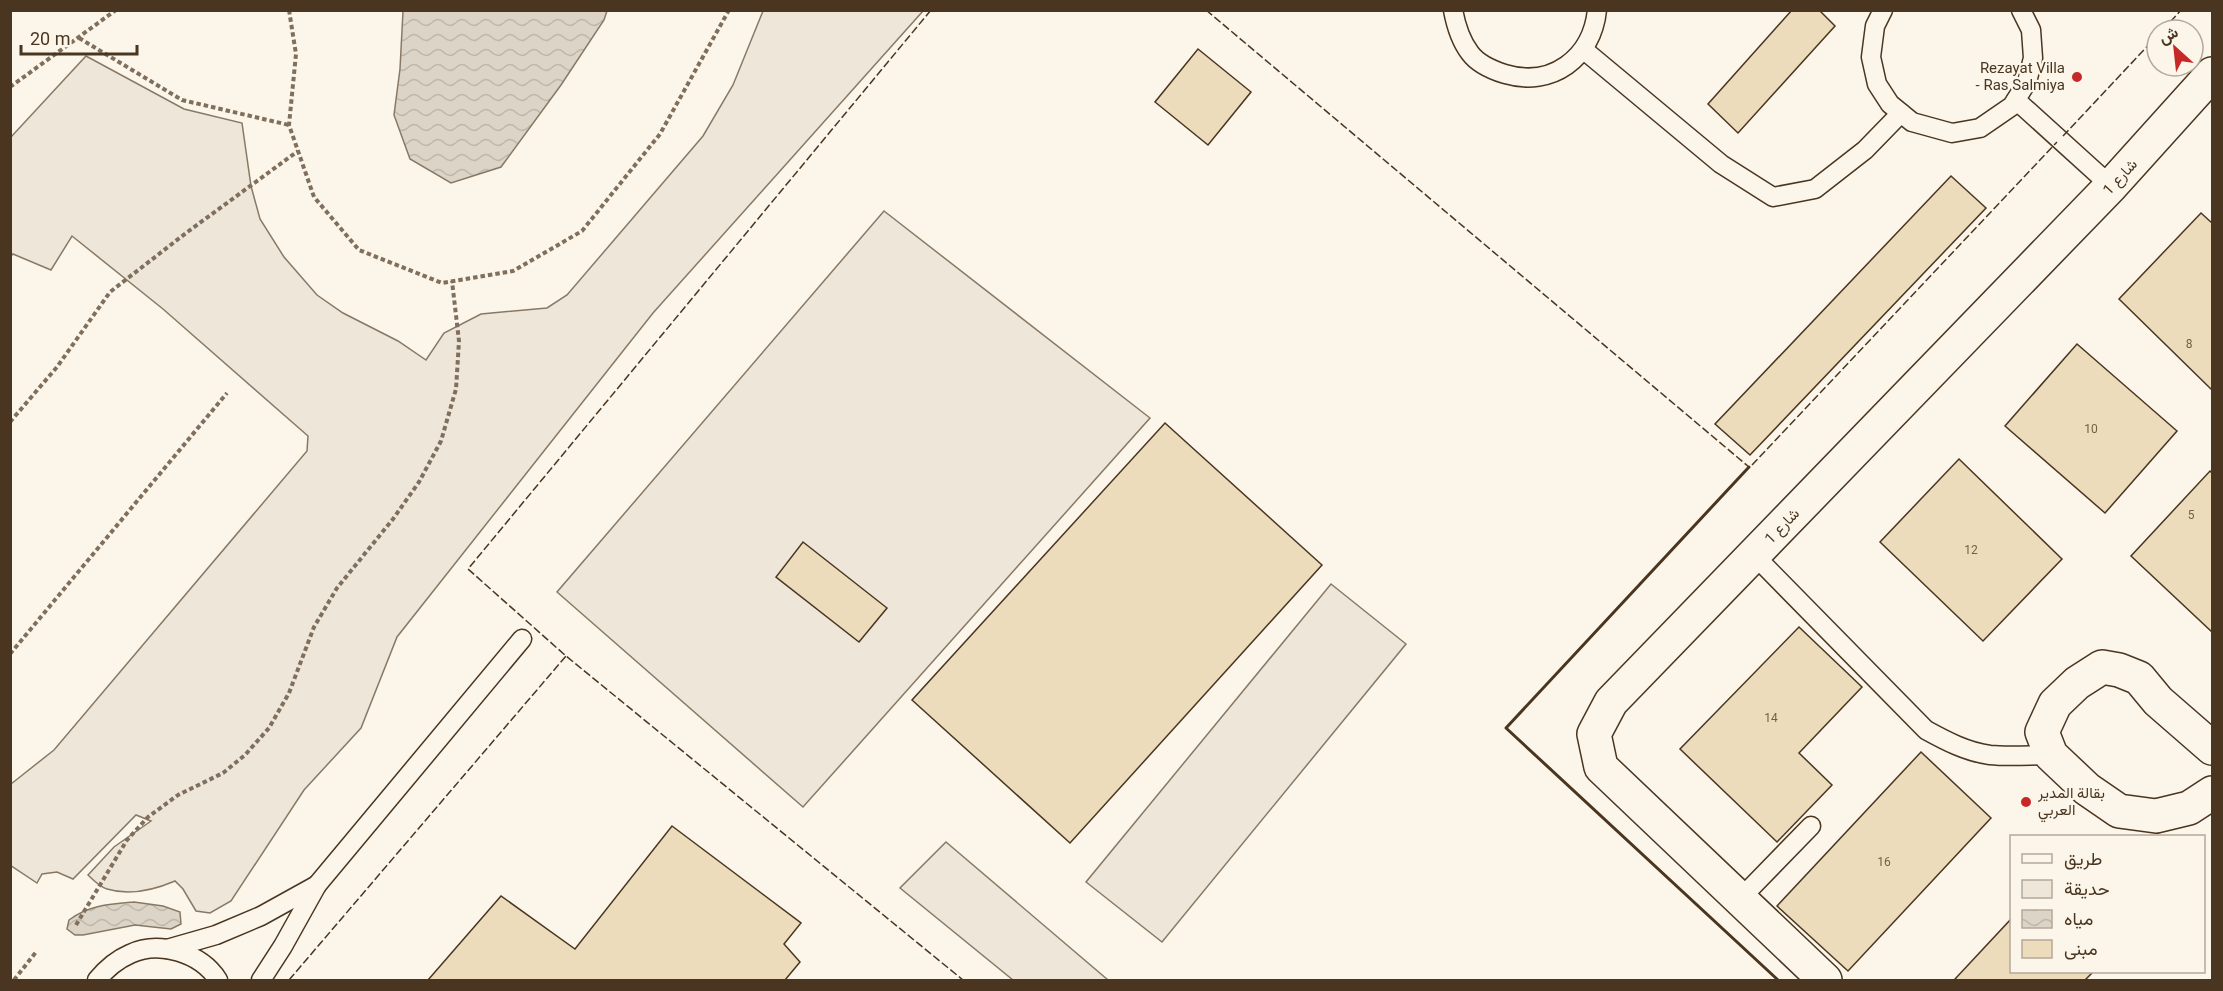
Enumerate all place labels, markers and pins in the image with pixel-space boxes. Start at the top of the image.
place label: Rezayat Villa - Ras Salmiya [1976,59,2065,94]
marker: Rezayat Villa - Ras Salmiya [2070,70,2084,84]
place label: بقالة المدير العربي [2037,784,2105,823]
marker: بقالة المدير العربي [2019,795,2033,809]

